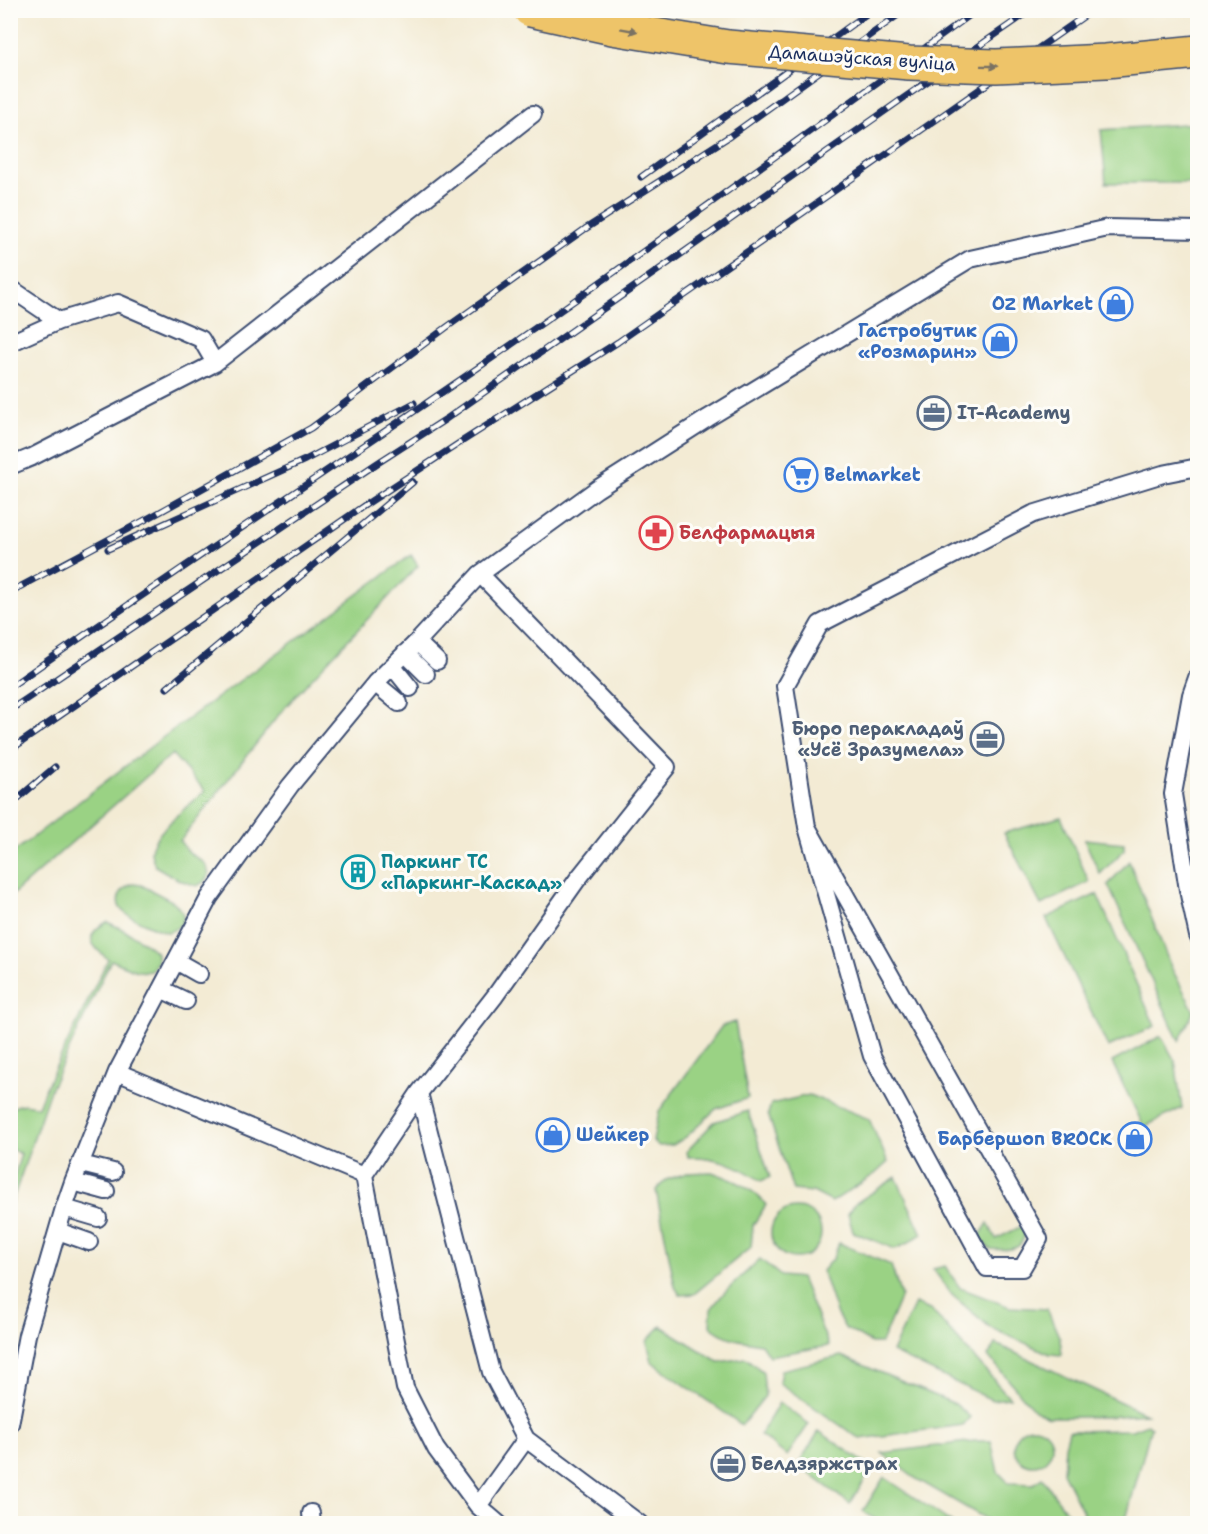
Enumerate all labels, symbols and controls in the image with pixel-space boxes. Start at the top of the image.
one-way arrow [619,26,638,35]
street label: Дамашэўская вуліца [768,39,956,77]
one-way arrow [980,61,999,71]
shop icon: OZ Market [1098,286,1134,322]
place label: OZ Market [992,292,1093,316]
place label: Гастробутик «Розмарин» [858,319,977,364]
shop icon: Гастробутик «Розмарин» [982,323,1018,359]
office icon: IT-Academy [916,395,952,431]
place label: IT-Academy [957,401,1070,425]
supermarket icon: Belmarket [783,457,819,493]
place label: Belmarket [824,463,921,487]
pharmacy icon: Белфармацыя [638,515,674,551]
place label: Белфармацыя [679,521,815,545]
place label: Бюро перакладаў «Усё Зразумела» [792,717,964,762]
office icon: Бюро перакладаў «Усё Зразумела» [969,721,1005,757]
place label: Паркинг ТС «Паркинг-Каскад» [381,850,562,895]
building icon: Паркинг ТС «Паркинг-Каскад» [340,854,376,890]
shop icon: Шейкер [535,1117,571,1153]
shop icon: Барбершоп BROCK [1117,1121,1153,1157]
place label: Шейкер [576,1123,649,1147]
place label: Барбершоп BROCK [937,1127,1113,1151]
office icon: Белдзяржстрах [710,1446,746,1482]
place label: Белдзяржстрах [751,1452,897,1476]

